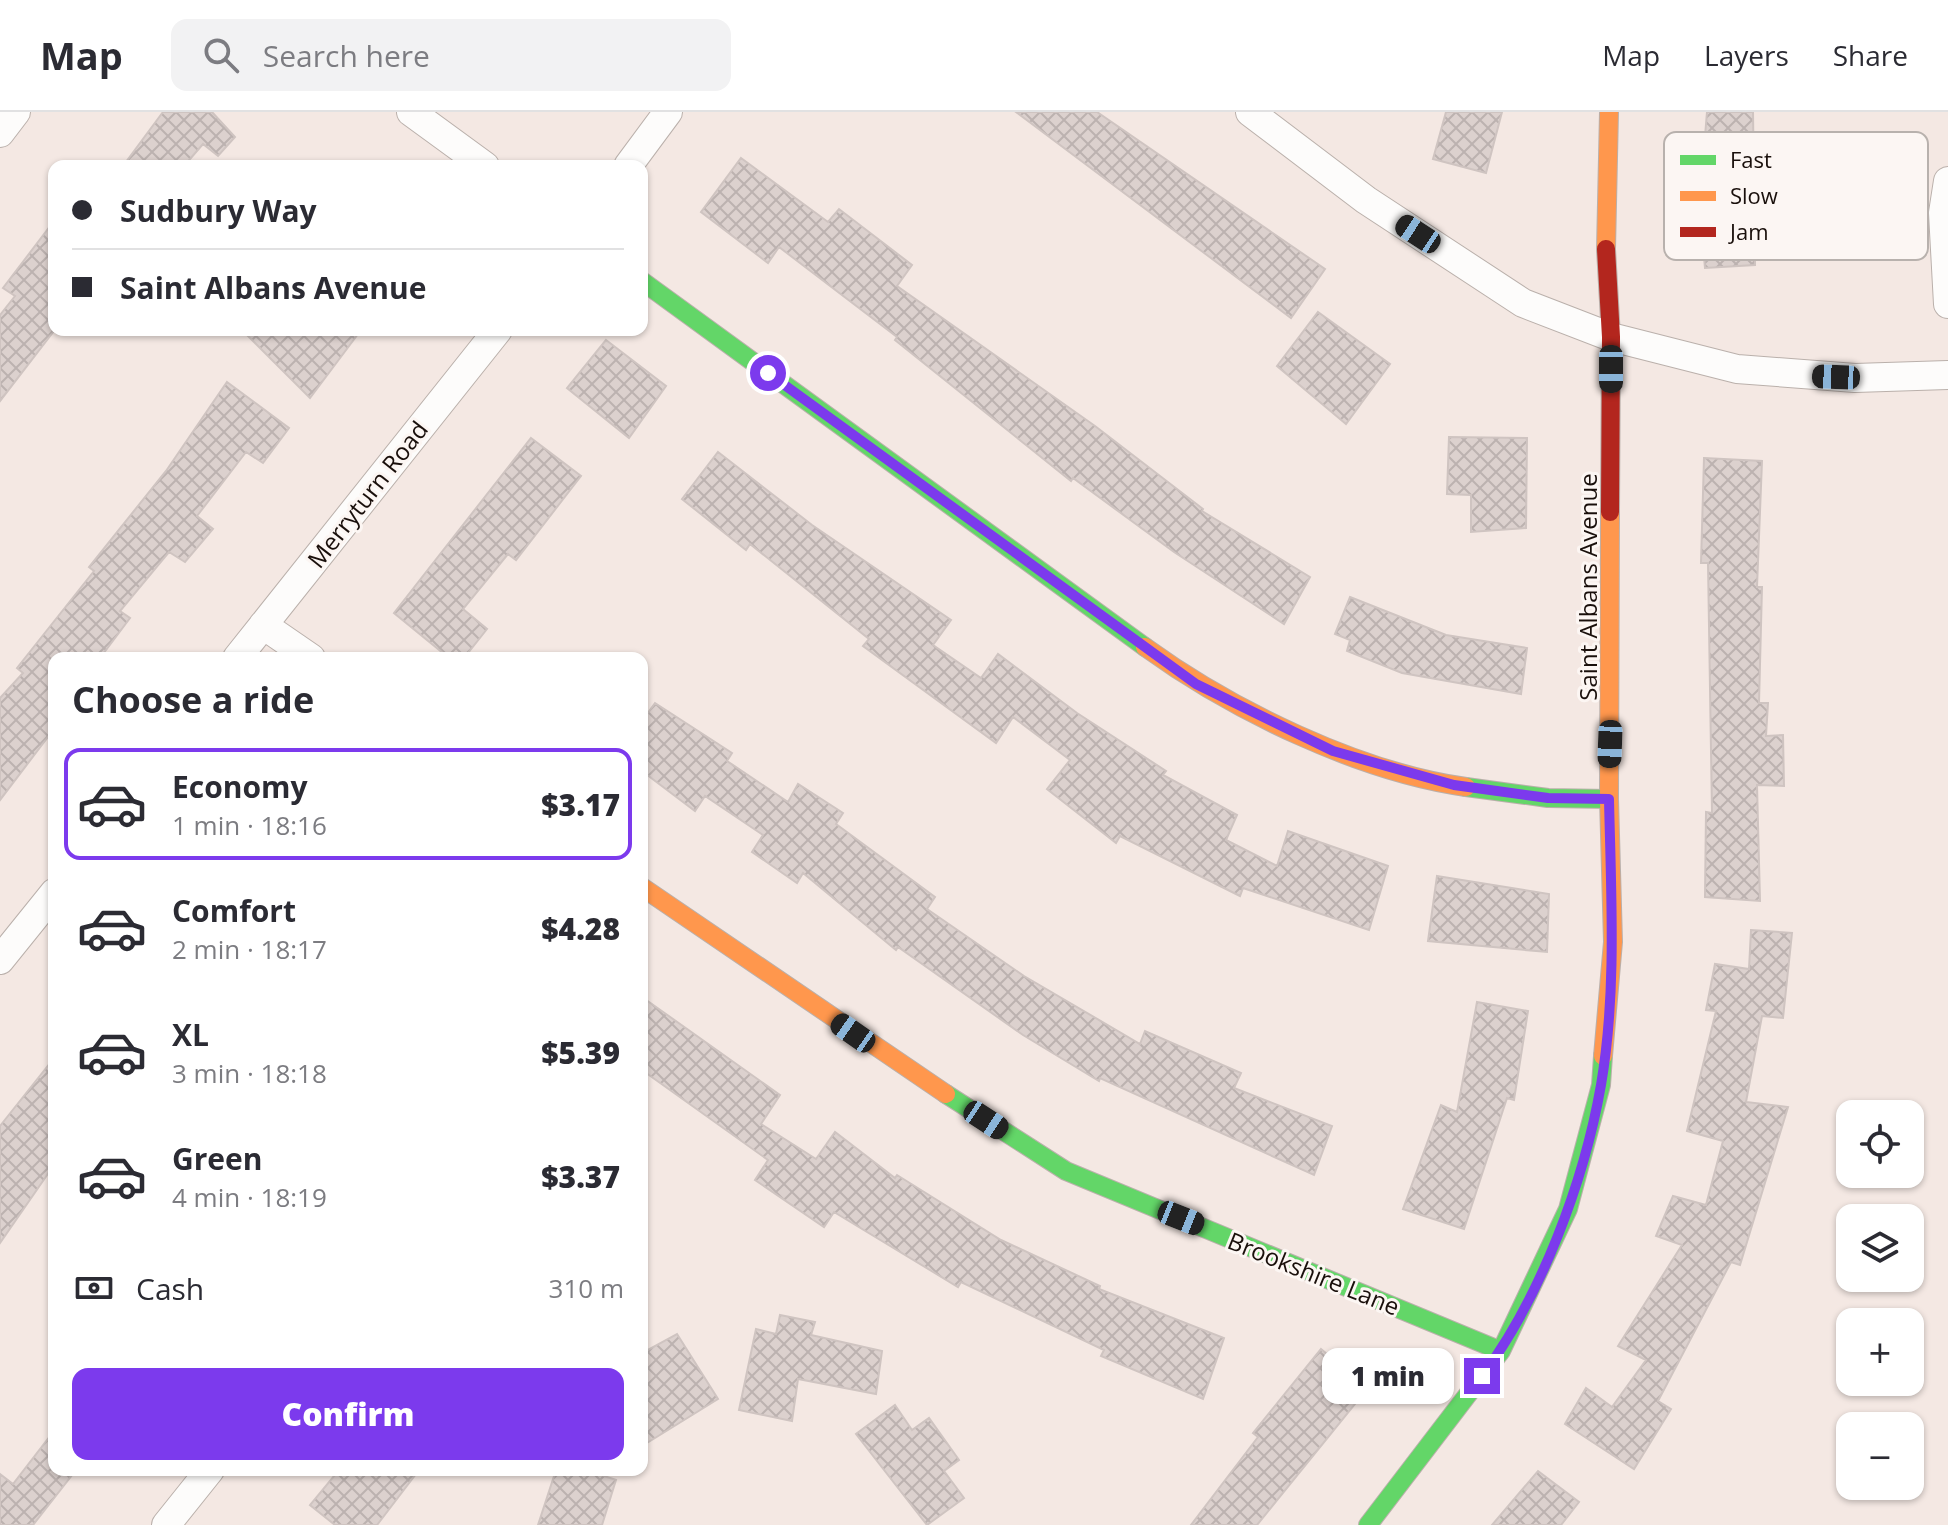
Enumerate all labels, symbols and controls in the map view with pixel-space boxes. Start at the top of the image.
search box [171,19,731,91]
text: Map [40,29,123,81]
icon: search [199,33,243,77]
text: Search here [263,35,430,76]
text: Map [1602,36,1660,74]
text: Layers [1704,36,1789,74]
text: Share [1833,36,1908,74]
legend [1664,132,1928,260]
text: Fast [1730,144,1772,174]
text: Slow [1730,180,1778,210]
text: Sudbury Way [120,190,317,231]
car [1391,211,1445,257]
text: Jam [1728,216,1769,246]
text: Saint Albans Avenue [120,267,426,308]
car [1599,345,1623,393]
route start [750,355,786,391]
car [1812,364,1860,390]
street label: Merryturn Road [299,414,435,574]
street label: Saint Albans Avenue [1571,473,1604,701]
text: Choose a ride [72,675,314,724]
car [1597,720,1623,768]
text: Economy [172,766,308,807]
icon: car [76,768,148,840]
text: $3.17 [541,784,620,825]
text: 1 min · 18:16 [172,807,327,843]
text: Comfort [172,890,296,931]
icon: car [76,892,148,964]
text: $4.28 [541,908,620,949]
text: 2 min · 18:17 [172,931,327,967]
car [826,1009,880,1057]
text: XL [172,1014,209,1055]
icon: car [76,1016,148,1088]
text: $5.39 [541,1032,620,1073]
text: 3 min · 18:18 [172,1055,327,1091]
car [959,1097,1013,1143]
map controls [1836,1100,1924,1500]
button: locate [1836,1100,1924,1188]
text: Green [172,1138,263,1179]
icon: car [76,1140,148,1212]
text: $3.37 [541,1156,620,1197]
text: 4 min · 18:19 [172,1179,327,1215]
car [1154,1198,1208,1238]
button: layers [1836,1204,1924,1292]
street label: Brookshire Lane [1223,1224,1405,1322]
icon: cash [72,1266,116,1310]
text: Cash [136,1268,204,1309]
text: 310 m [549,1270,624,1306]
button: + [1836,1308,1924,1396]
callout: 1 min [1322,1348,1454,1404]
text: 1 min [1351,1358,1425,1394]
route end [1464,1358,1500,1394]
button: Confirm [72,1368,624,1460]
button: − [1836,1412,1924,1500]

